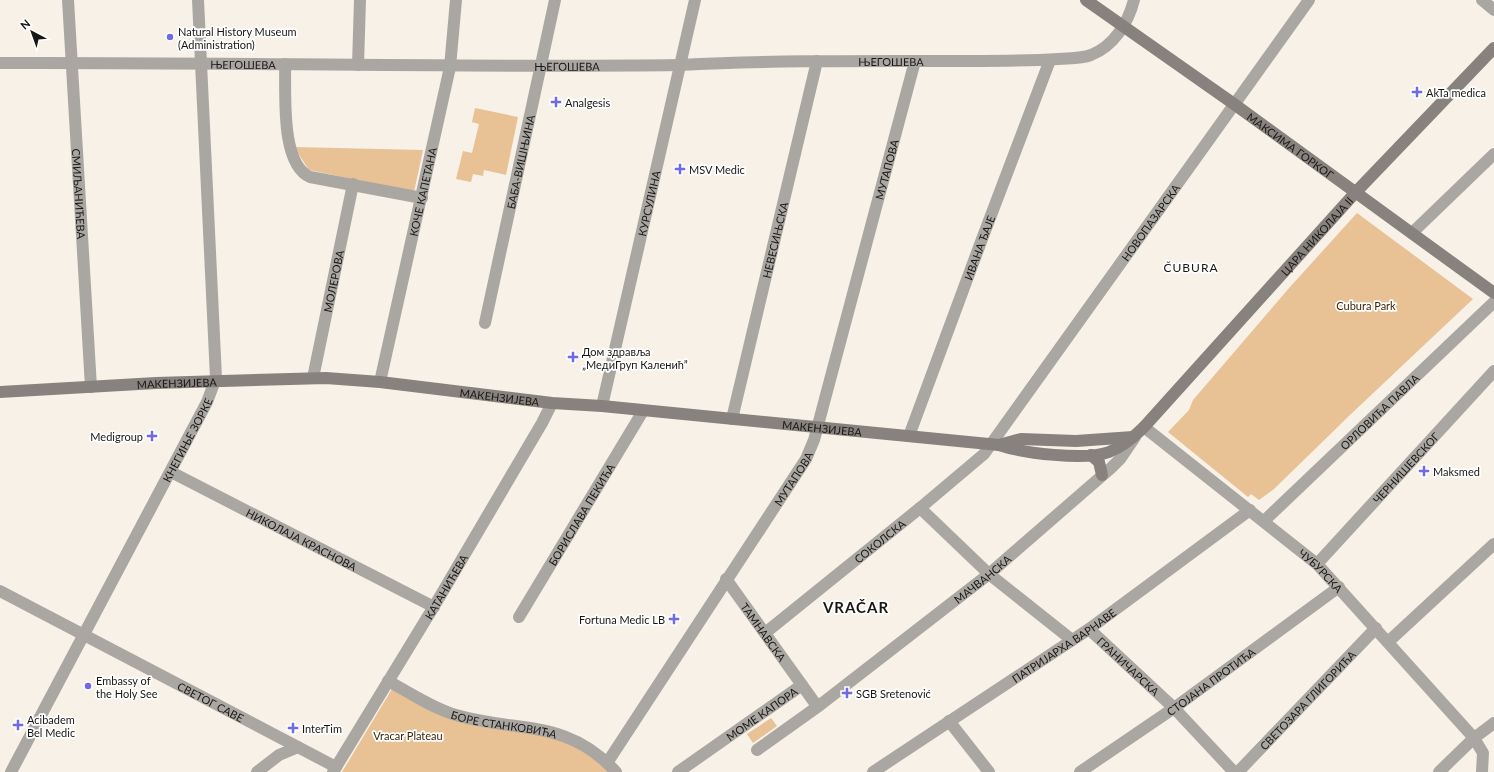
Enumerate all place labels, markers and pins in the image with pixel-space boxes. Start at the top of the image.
place label: Natural History Museum (Administration) [178,25,297,51]
marker: Natural History Museum (Administration) [165,32,175,42]
marker: AkTa medica [1411,86,1423,98]
place label: AkTa medica [1426,86,1486,99]
marker: Analgesis [550,96,562,108]
place label: Analgesis [565,96,610,109]
marker: MSV Medic [674,163,686,175]
place label: MSV Medic [689,163,745,176]
place label: Дом здравља „МедиГруп Каленић” [582,345,688,371]
marker: Дом здравља „МедиГруп Каленић” [567,351,579,363]
place label: Medigroup [90,430,143,443]
marker: Medigroup [146,430,158,442]
marker: Maksmed [1418,465,1430,477]
place label: Maksmed [1433,465,1480,478]
place label: Fortuna Medic LB [579,613,665,626]
marker: Fortuna Medic LB [668,613,680,625]
place label: Embassy of the Holy See [96,674,158,700]
marker: Embassy of the Holy See [83,681,93,691]
marker: SGB Sretenović [841,687,853,699]
place label: SGB Sretenović [856,687,931,700]
place label: Acibadem Bel Medic [27,713,75,739]
marker: Acibadem Bel Medic [12,719,24,731]
marker: InterTim [287,722,299,734]
place label: InterTim [302,722,342,735]

